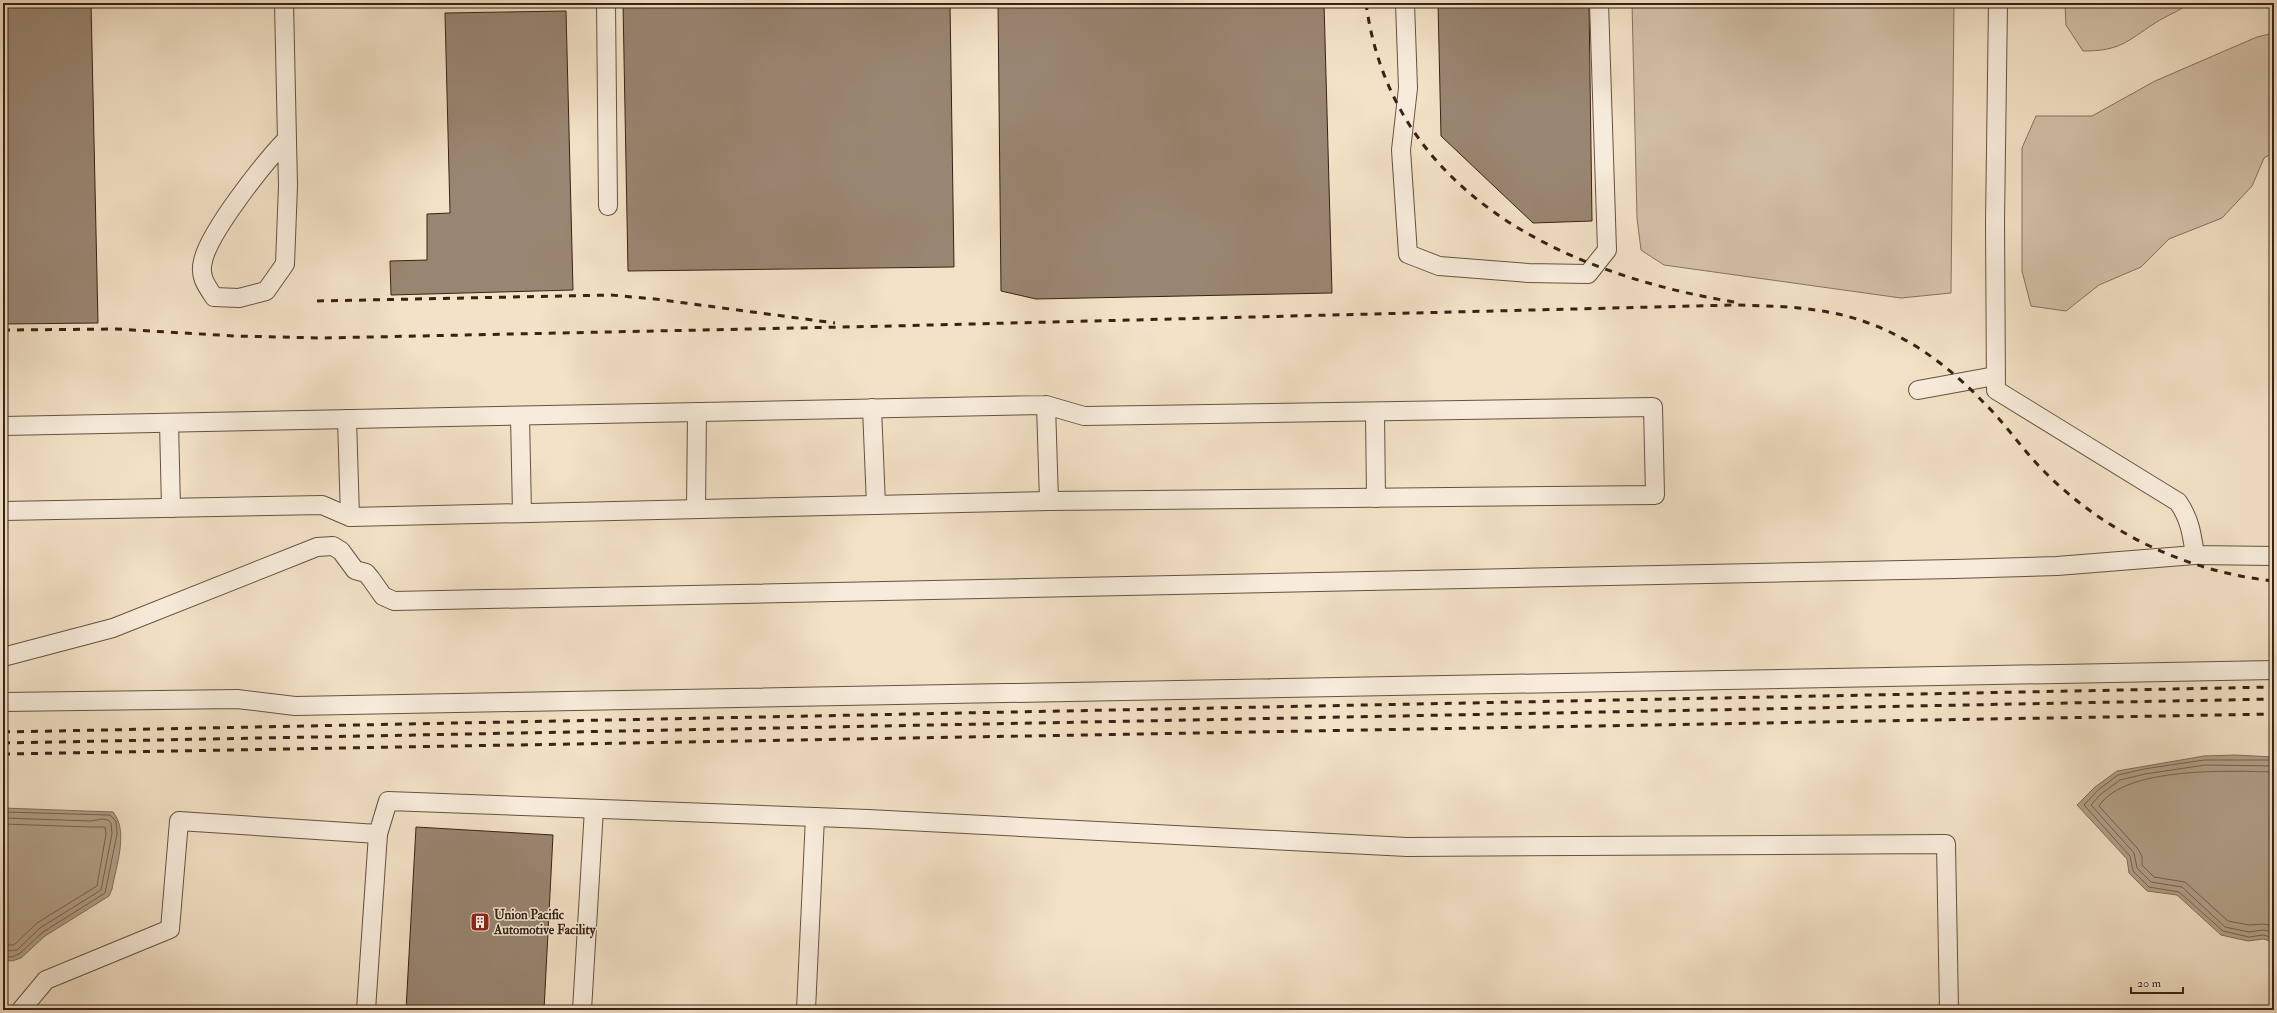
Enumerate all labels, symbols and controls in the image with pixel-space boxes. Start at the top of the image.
place label: Union Pacific Automotive Facility [493,907,597,939]
building icon: Union Pacific Automotive Facility [469,911,491,933]
scale bar [2131,969,2183,995]
text: 20 m [2137,976,2162,991]

